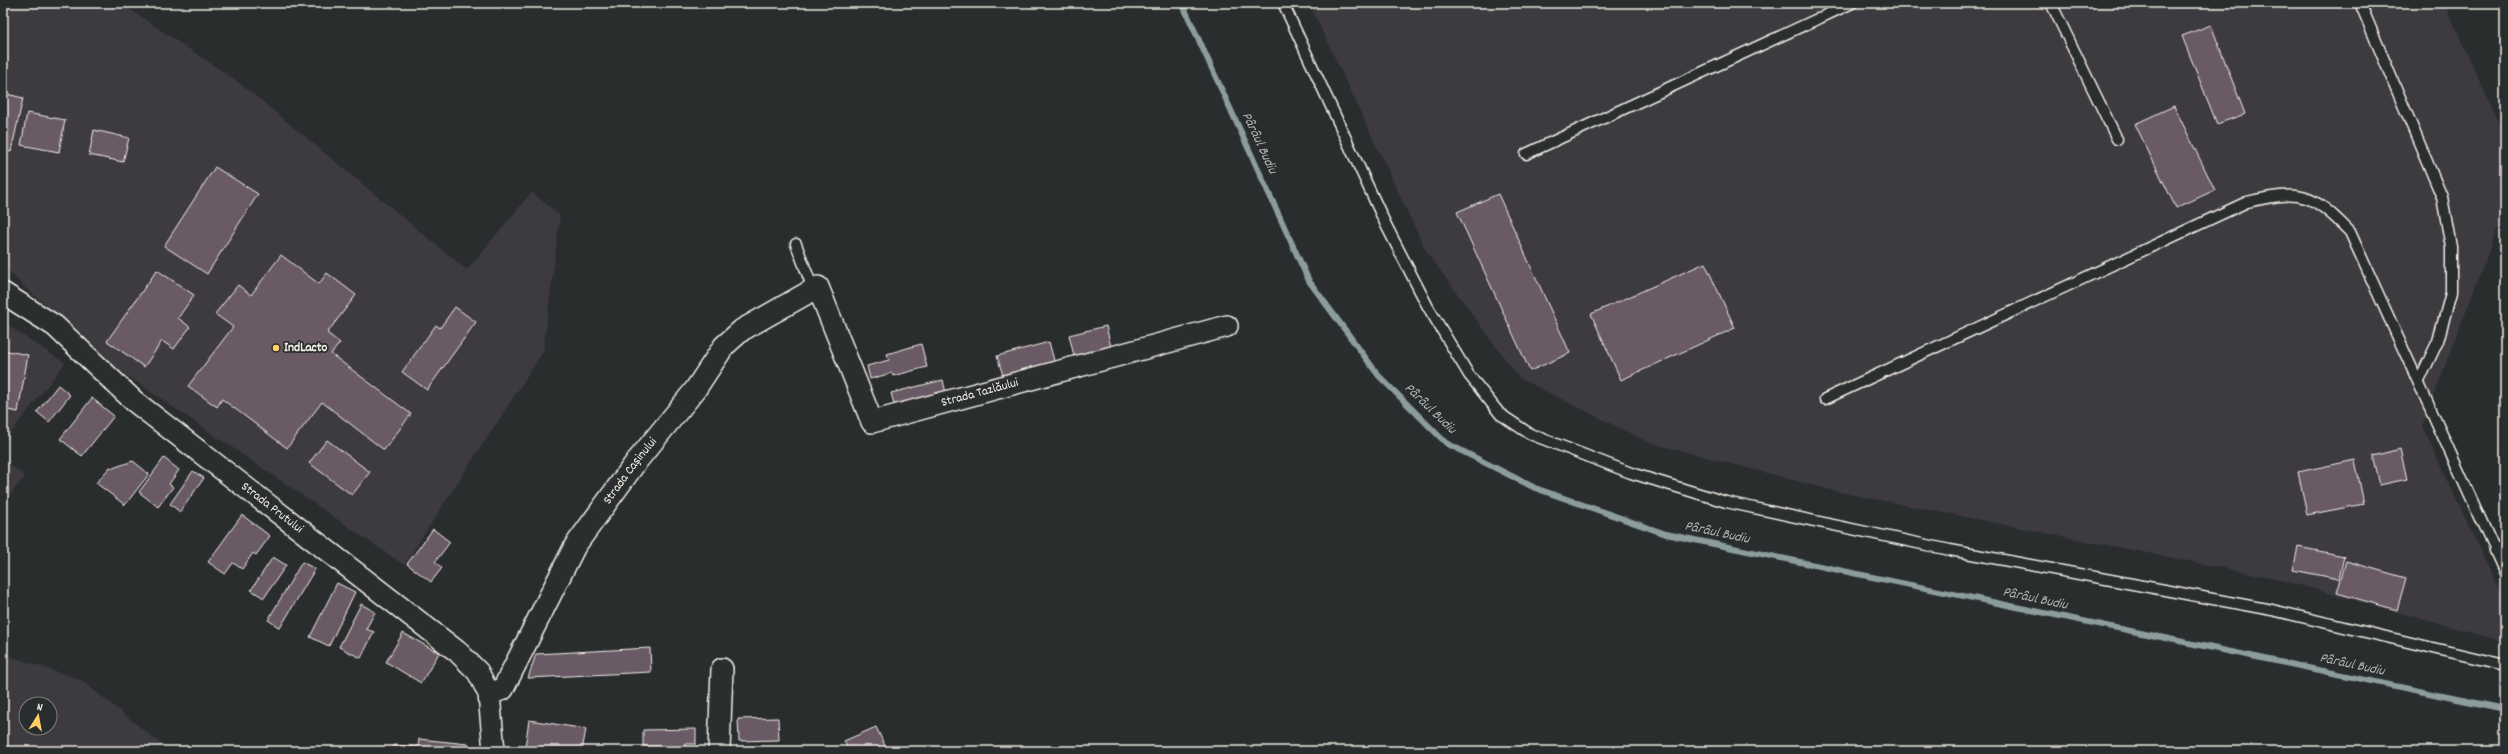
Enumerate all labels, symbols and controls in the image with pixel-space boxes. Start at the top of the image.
water label: Pârâul Budiu [1236,109,1282,178]
place label: IndLacto [284,339,328,358]
marker: IndLacto [271,343,281,353]
street label: Strada Tazlăului [939,373,1021,412]
water label: Pârâul Budiu [1399,379,1461,440]
street label: Strada Cașinului [599,433,662,509]
street label: Strada Prutului [237,478,308,539]
water label: Pârâul Budiu [1683,516,1752,550]
water label: Pârâul Budiu [2001,582,2070,616]
water label: Pârâul Budiu [2318,648,2387,682]
north arrow [18,696,58,736]
text: N [35,700,44,717]

